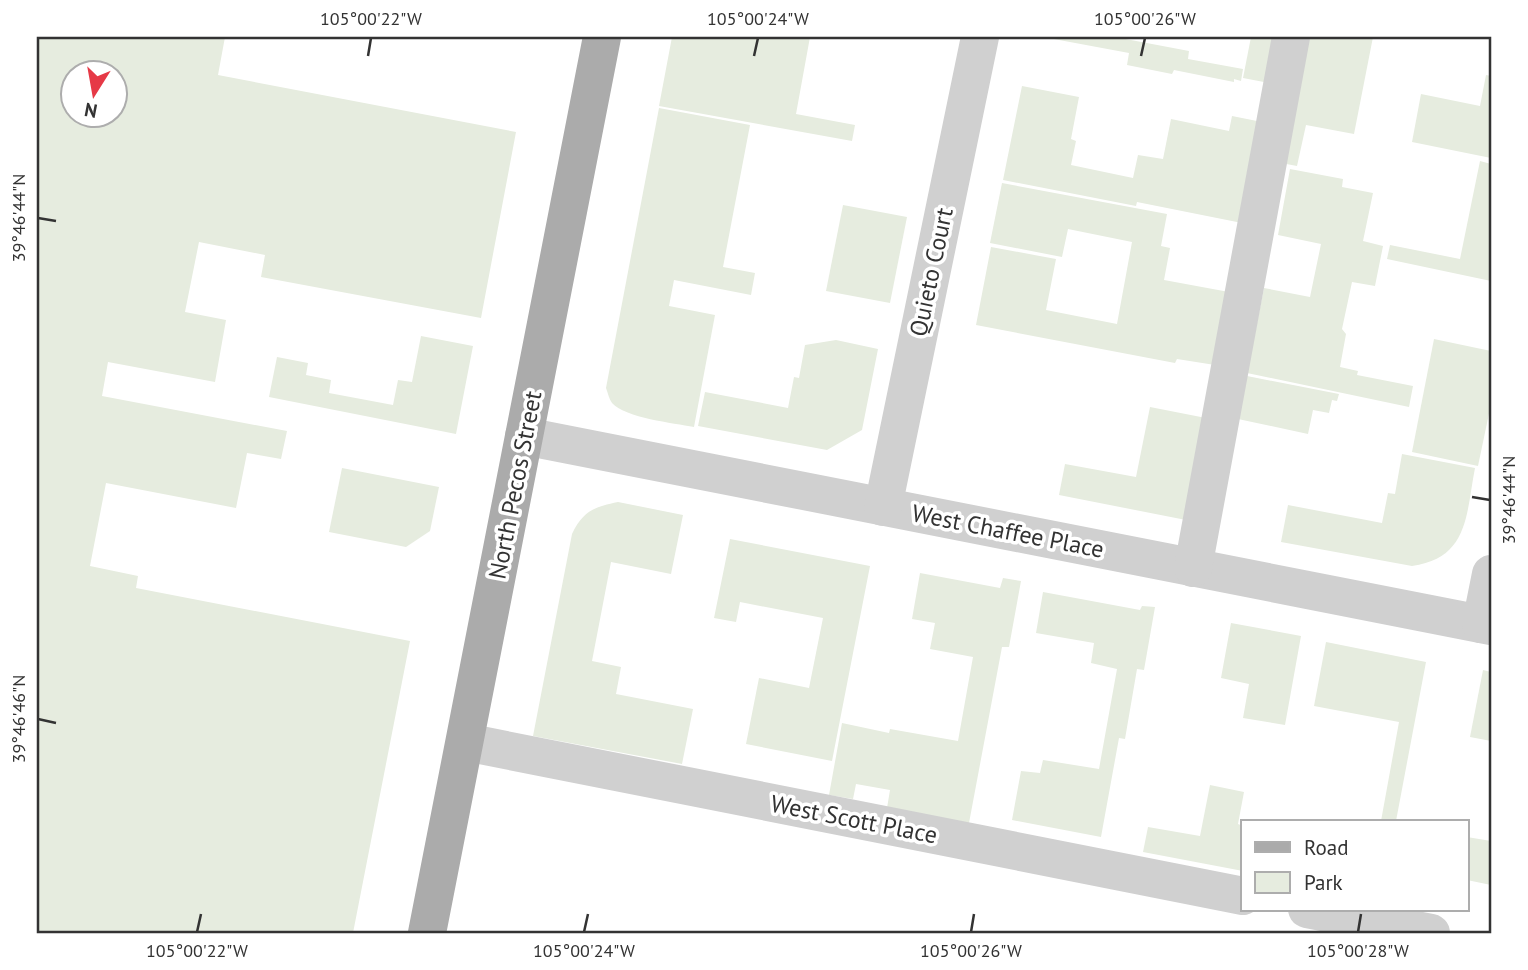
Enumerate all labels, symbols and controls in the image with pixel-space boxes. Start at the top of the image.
text: 105°00'22"W [320,7,422,30]
text: 105°00'24"W [707,7,809,30]
text: 105°00'26"W [1094,7,1196,30]
north arrow [60,60,130,130]
text: N [82,98,99,124]
text: 39°46'44"N [7,174,30,262]
street label: Quieto Court [902,205,960,339]
street label: North Pecos Street [482,388,548,582]
text: 39°46'44"N [1497,456,1520,544]
street label: West Chaffee Place [909,497,1107,565]
text: 39°46'46"N [7,675,30,763]
street label: West Scott Place [768,788,940,850]
legend [1241,820,1468,911]
text: Road [1304,834,1348,861]
text: Park [1304,869,1343,896]
text: 105°00'22"W [146,939,248,962]
text: 105°00'24"W [533,939,635,962]
text: 105°00'26"W [920,939,1022,962]
text: 105°00'28"W [1307,939,1409,962]

